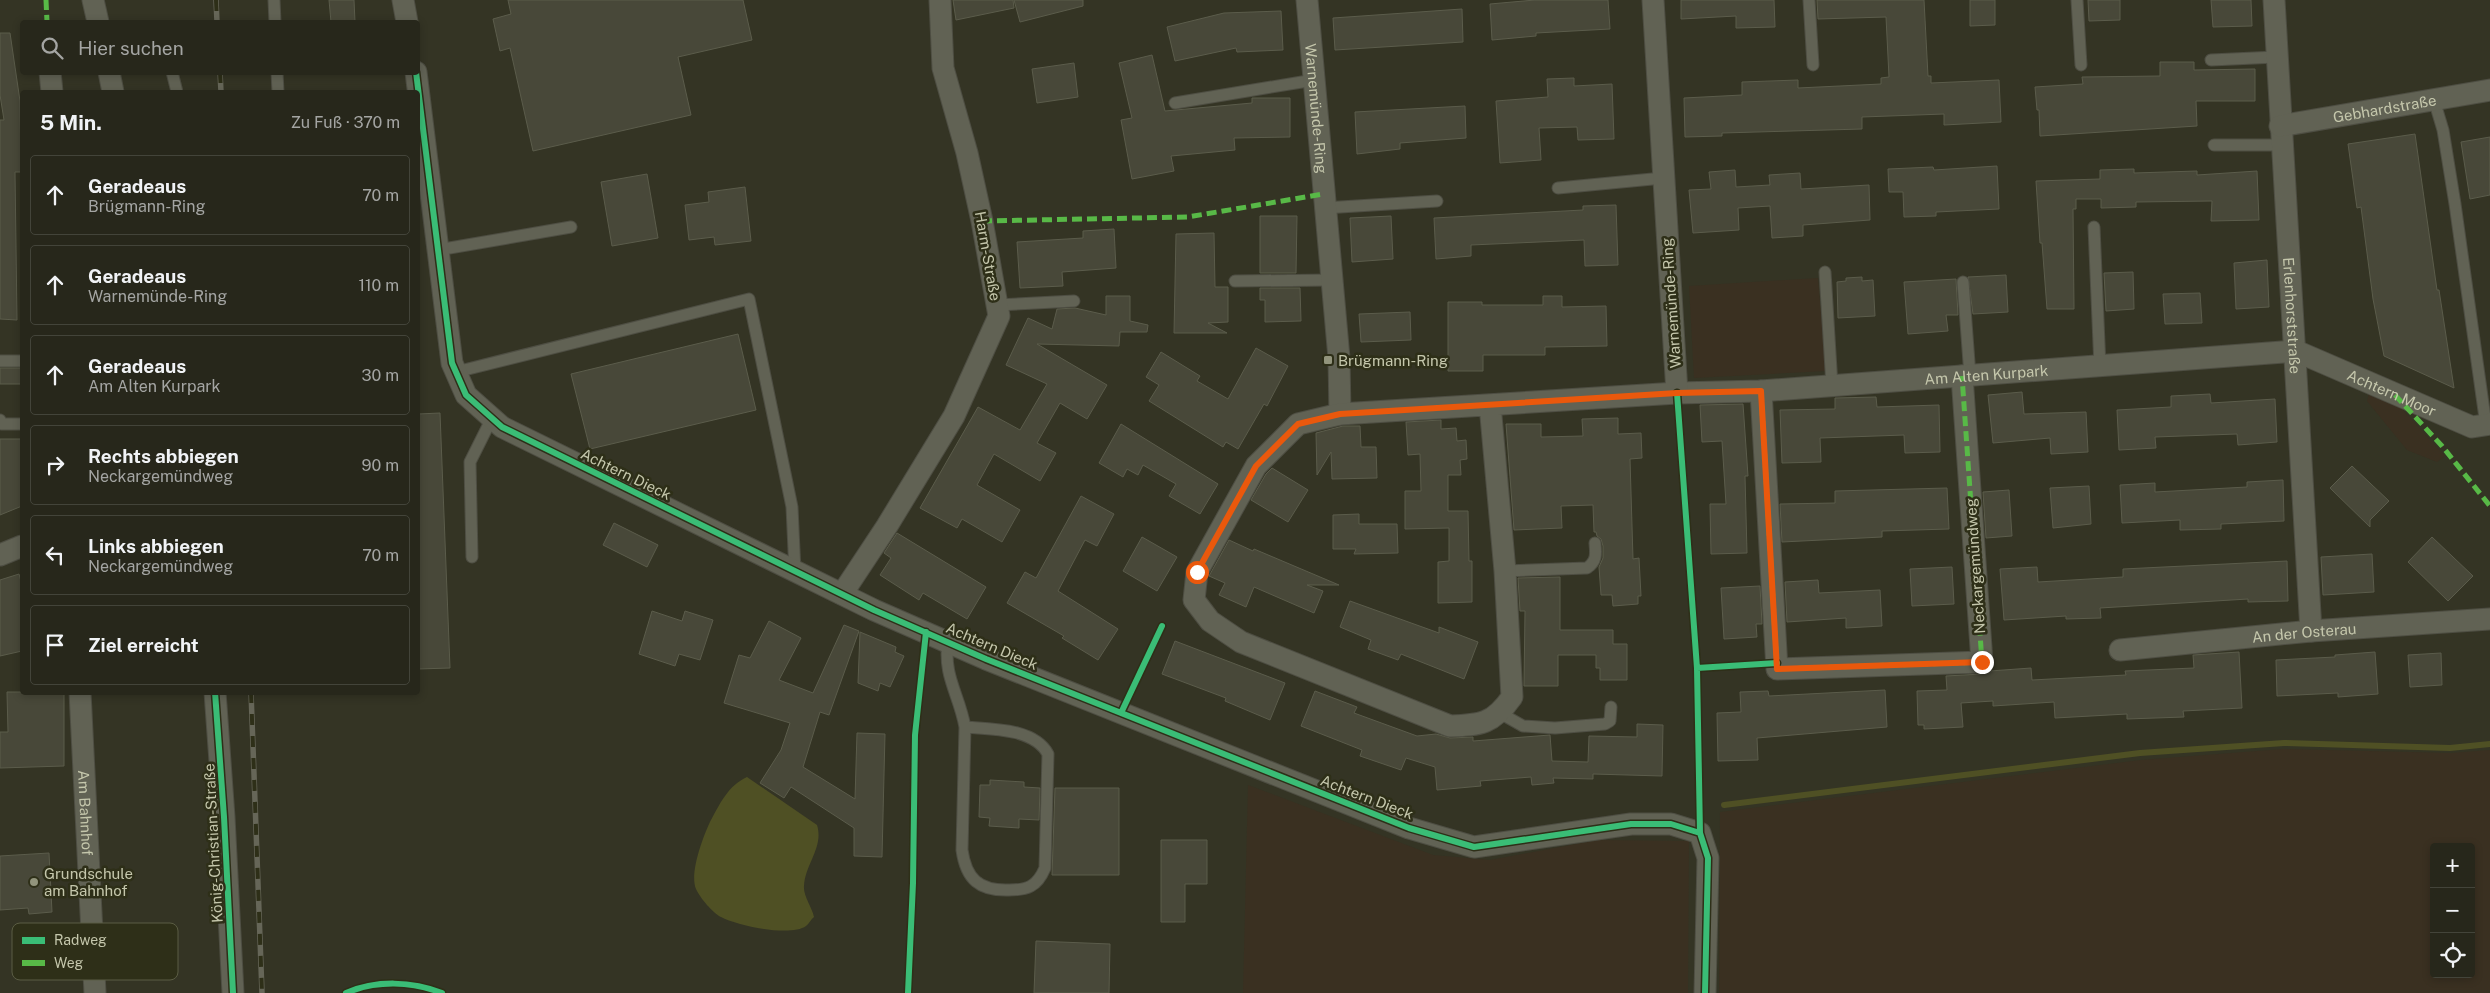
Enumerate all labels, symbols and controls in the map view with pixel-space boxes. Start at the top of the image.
search box [20,20,420,75]
icon: search [38,34,66,62]
text: Hier suchen [78,37,184,59]
street label: Warnemünde-Ring [1302,43,1331,174]
street label: Gebhardstraße [2332,91,2437,125]
text: 5 Min. [40,110,102,135]
text: Zu Fuß · 370 m [291,113,400,132]
text: Geradeaus [88,175,186,197]
icon: ahead [41,181,69,209]
text: 70 m [362,186,399,205]
text: Brügmann-Ring [88,197,205,216]
street label: Harm-Straße [972,210,1004,302]
street label: Warnemünde-Ring [1658,237,1684,369]
street label: Erlenhorststraße [2281,257,2304,374]
text: Geradeaus [88,265,186,287]
icon: ahead [41,271,69,299]
text: 110 m [358,276,399,295]
text: Warnemünde-Ring [88,287,227,306]
place label: Brügmann-Ring [1338,352,1448,369]
marker: Brügmann-Ring [1322,354,1334,366]
text: Geradeaus [88,355,186,377]
icon: ahead [41,361,69,389]
street label: Am Alten Kurpark [1924,361,2049,387]
text: 30 m [362,366,399,385]
street label: Achtern Moor [2345,366,2439,419]
text: Am Alten Kurpark [88,377,220,396]
text: Rechts abbiegen [88,445,239,467]
street label: Achtern Dieck [578,445,674,503]
icon: right [41,451,69,479]
text: 90 m [362,456,399,475]
text: Neckargemündweg [88,467,233,486]
street label: Neckargemündweg [1962,497,1988,635]
text: Links abbiegen [88,535,224,557]
icon: left [41,541,69,569]
text: 70 m [362,546,399,565]
text: Neckargemündweg [88,557,233,576]
route start [1186,561,1209,584]
street label: Achtern Dieck [943,619,1041,673]
street label: An der Osterau [2251,619,2357,645]
icon: arrive [41,631,69,659]
text: Ziel erreicht [88,634,199,656]
route end [1971,651,1994,674]
street label: König-Christian-Straße [200,763,226,923]
street label: Am Bahnhof [75,770,97,856]
street label: Achtern Dieck [1318,771,1416,823]
map controls [2430,843,2475,978]
button: + [2430,843,2475,888]
place label: Grundschule am Bahnhof [44,865,133,899]
marker: Grundschule am Bahnhof [28,876,40,888]
button: − [2430,888,2475,933]
legend [12,923,178,980]
text: Radweg [54,932,107,948]
button: locate [2430,933,2475,978]
text: Weg [54,955,84,971]

